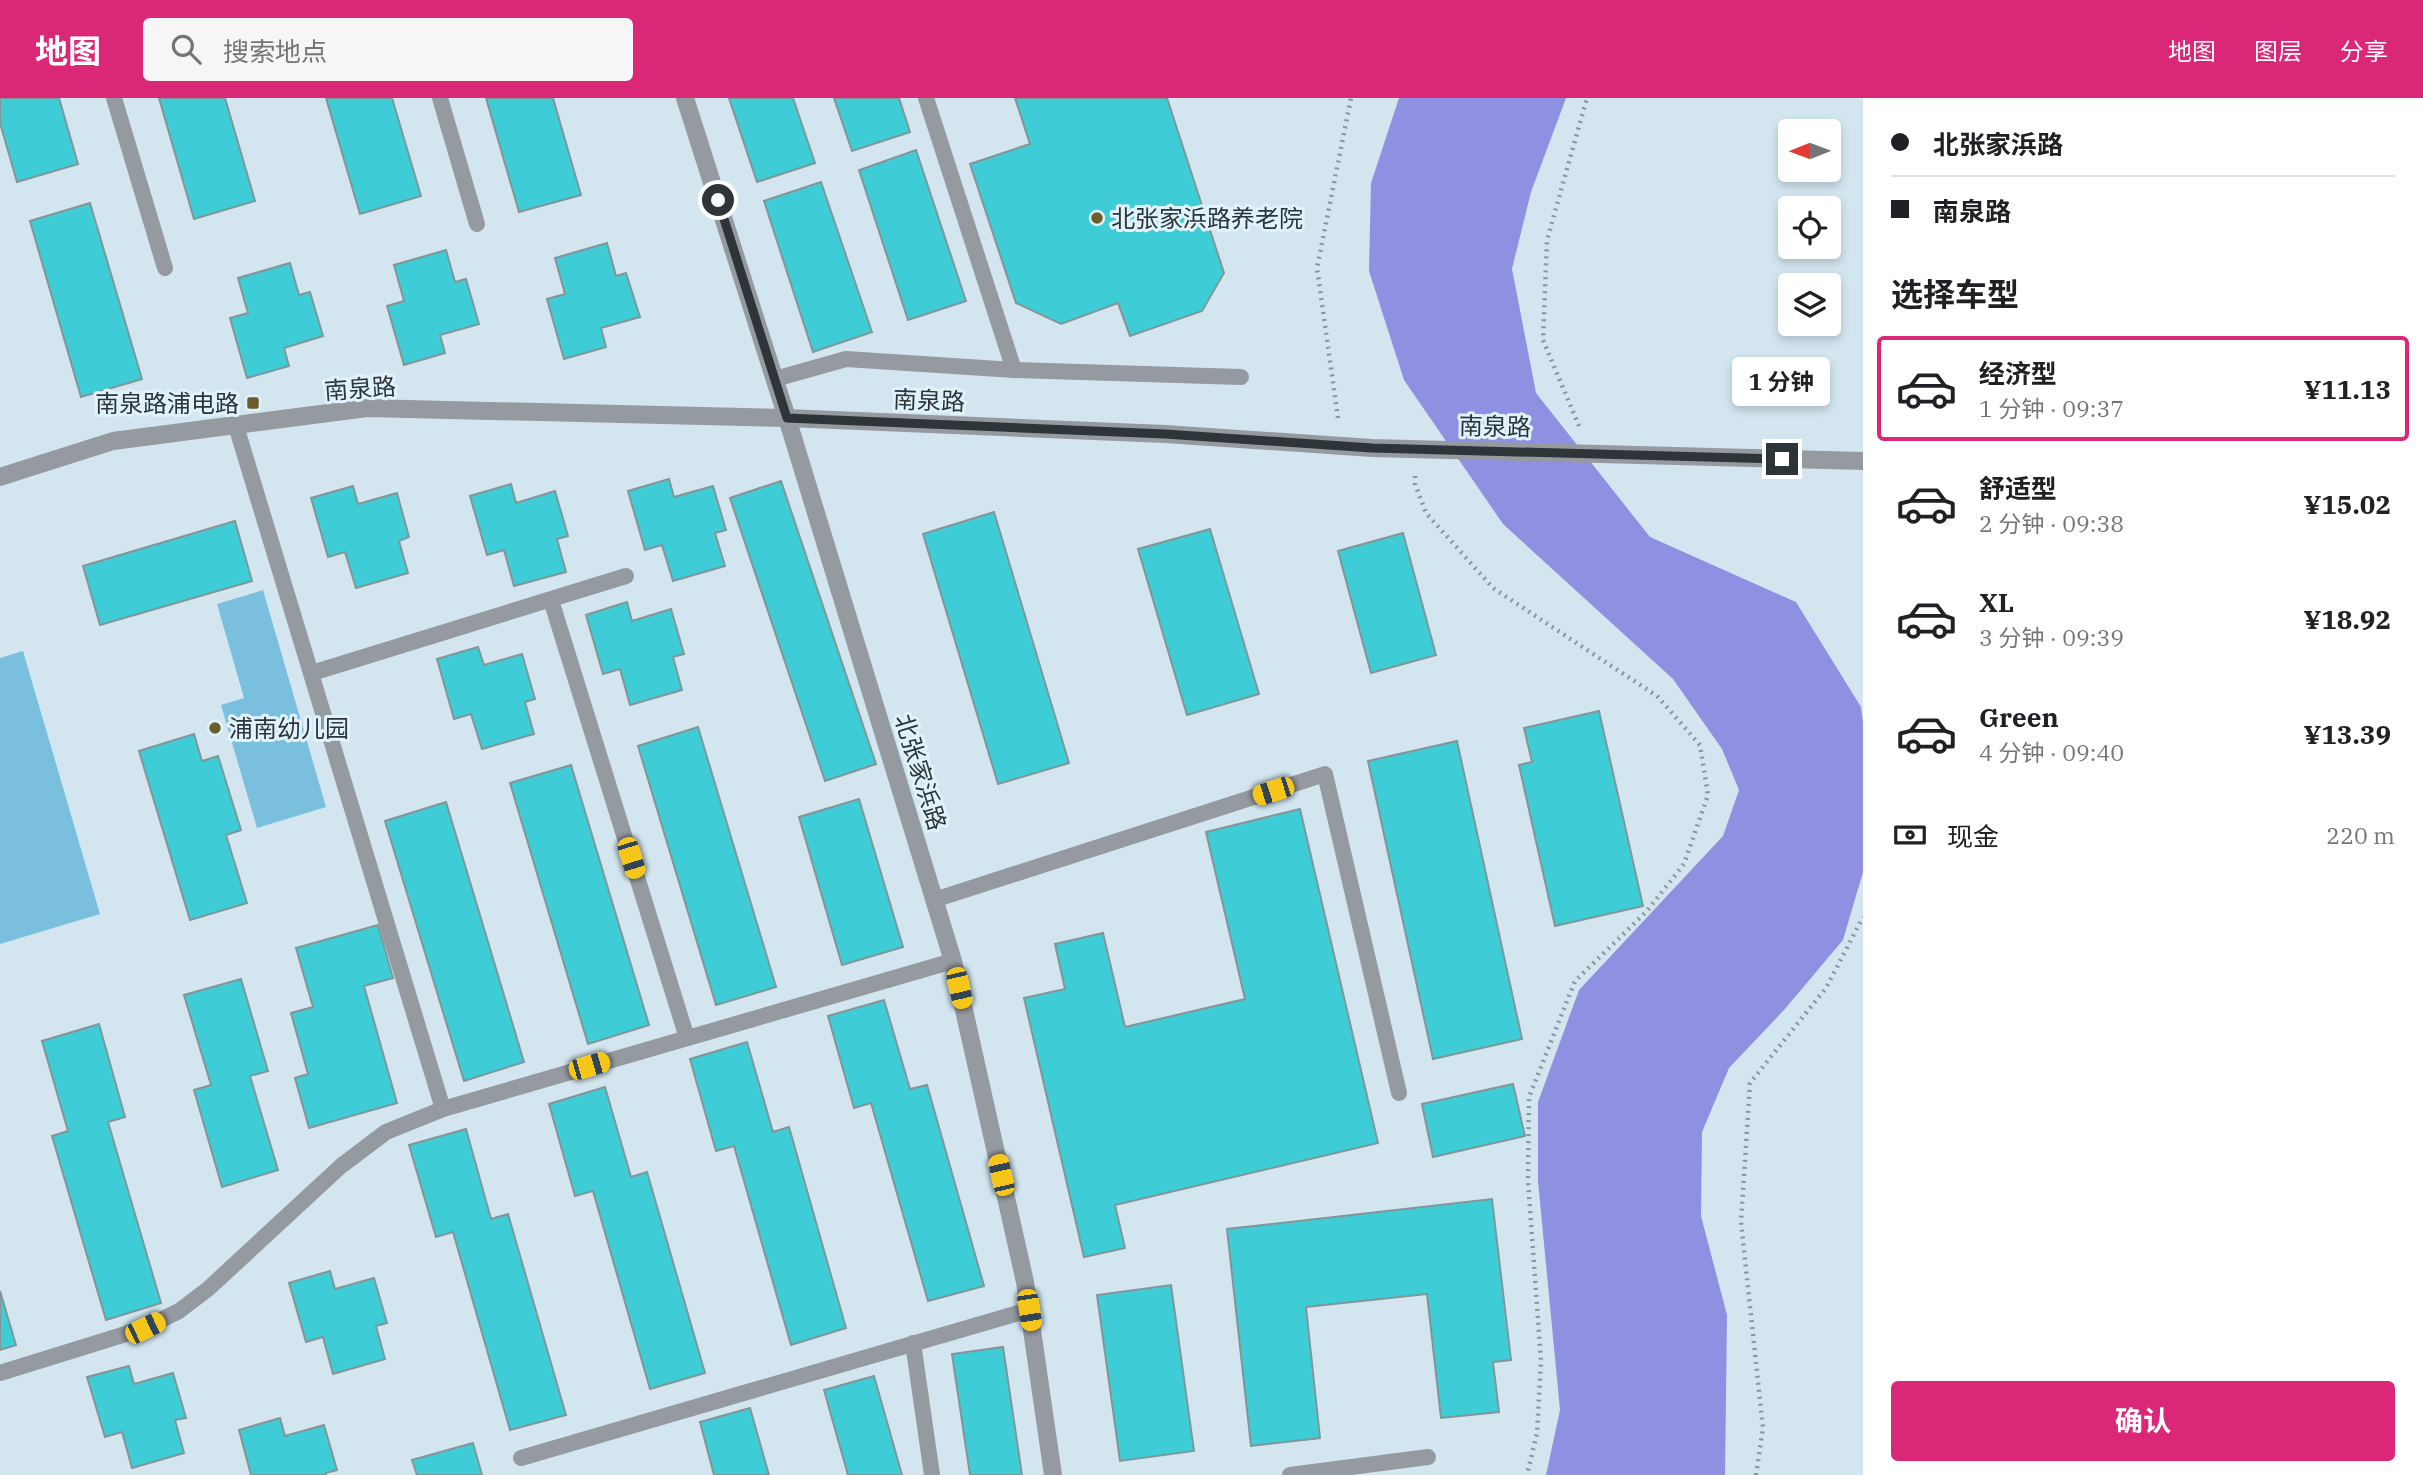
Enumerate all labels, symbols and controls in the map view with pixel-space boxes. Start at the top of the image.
search box [143,18,633,81]
text: 地图 [35,29,101,72]
icon: search [167,30,205,68]
text: 搜索地点 [223,34,327,68]
text: 地图 [2168,35,2216,67]
text: 图层 [2254,35,2302,67]
text: 分享 [2340,35,2388,67]
north arrow [1778,119,1841,182]
map controls [1778,119,1841,336]
text: 北张家浜路 [1933,127,2063,161]
route start [702,184,734,216]
text: 南泉路 [1933,194,2011,228]
button: locate [1778,196,1841,259]
place label: 北张家浜路养老院 [1111,202,1303,234]
marker: 北张家浜路养老院 [1089,210,1105,226]
button: layers [1778,273,1841,336]
text: 选择车型 [1891,273,2019,315]
text: 经济型 [1979,356,2057,390]
icon: car [1895,357,1958,420]
callout: 1 分钟 [1733,358,1831,406]
text: 1 分钟 [1748,366,1814,396]
street label: 南泉路 [323,370,397,406]
text: ¥11.13 [2304,372,2391,406]
street label: 南泉路 [892,383,966,417]
place label: 南泉路浦电路 [95,387,239,419]
text: 1 分钟 · 09:37 [1979,393,2124,423]
marker: 南泉路浦电路 [245,395,261,411]
street label: 南泉路 [1459,409,1531,443]
route end [1766,443,1798,475]
text: 舒适型 [1979,471,2057,505]
icon: car [1895,472,1958,535]
text: ¥15.02 [2304,487,2391,521]
text: 2 分钟 · 09:38 [1979,508,2124,538]
text: XL [1979,585,2014,619]
icon: car [1895,587,1958,650]
text: ¥18.92 [2304,602,2391,636]
text: 3 分钟 · 09:39 [1979,622,2124,652]
text: Green [1979,700,2059,734]
icon: car [1895,702,1958,765]
street label: 北张家浜路 [888,710,954,834]
place label: 浦南幼儿园 [229,712,349,744]
text: ¥13.39 [2304,717,2391,751]
marker: 浦南幼儿园 [207,720,223,736]
text: 4 分钟 · 09:40 [1979,737,2124,767]
car [1250,775,1297,807]
icon: cash [1891,816,1929,854]
text: 现金 [1947,819,1999,853]
text: 220 m [2326,820,2395,850]
car [615,835,648,881]
car [945,965,974,1011]
car [566,1050,613,1082]
car [987,1152,1016,1198]
car [1016,1288,1043,1332]
car [122,1309,169,1347]
button: 确认 [1891,1381,2395,1461]

